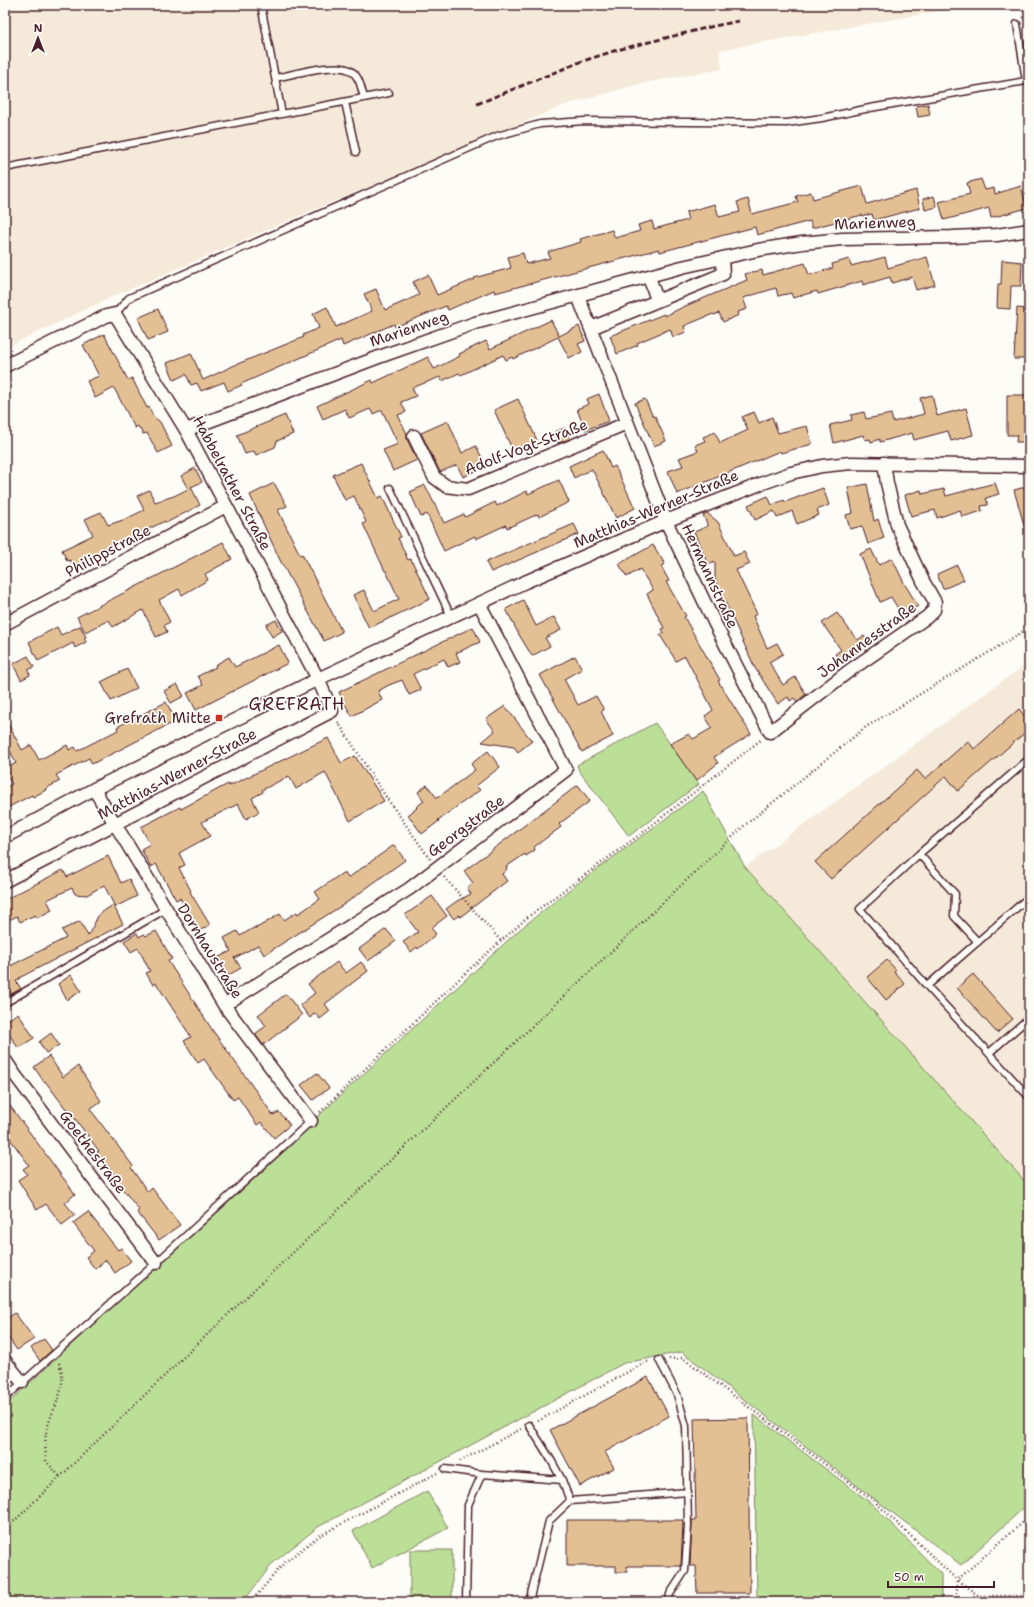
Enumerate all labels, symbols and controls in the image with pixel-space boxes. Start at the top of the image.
north arrow [18,18,58,58]
text: N [34,21,43,36]
street label: Marienweg [834,212,916,234]
street label: Marienweg [367,306,451,352]
street label: Habbelrather Straße [188,412,276,554]
street label: Adolf-Vogt-Straße [462,414,590,480]
street label: Matthias-Werner-Straße [570,465,742,553]
street label: Philippstraße [62,520,154,582]
street label: Hermannstraße [677,520,743,632]
street label: Johannesstraße [814,597,920,683]
district label: GREFRATH [249,693,345,715]
place label: Grefrath Mitte [104,708,211,728]
marker: Grefrath Mitte [214,713,224,723]
street label: Matthias-Werner-Straße [94,723,260,825]
street label: Georgstraße [424,791,508,861]
street label: Dornhaustraße [173,900,247,1002]
street label: Goethestraße [55,1106,131,1198]
scale bar [888,1563,994,1589]
text: 50 m [894,1569,924,1585]

